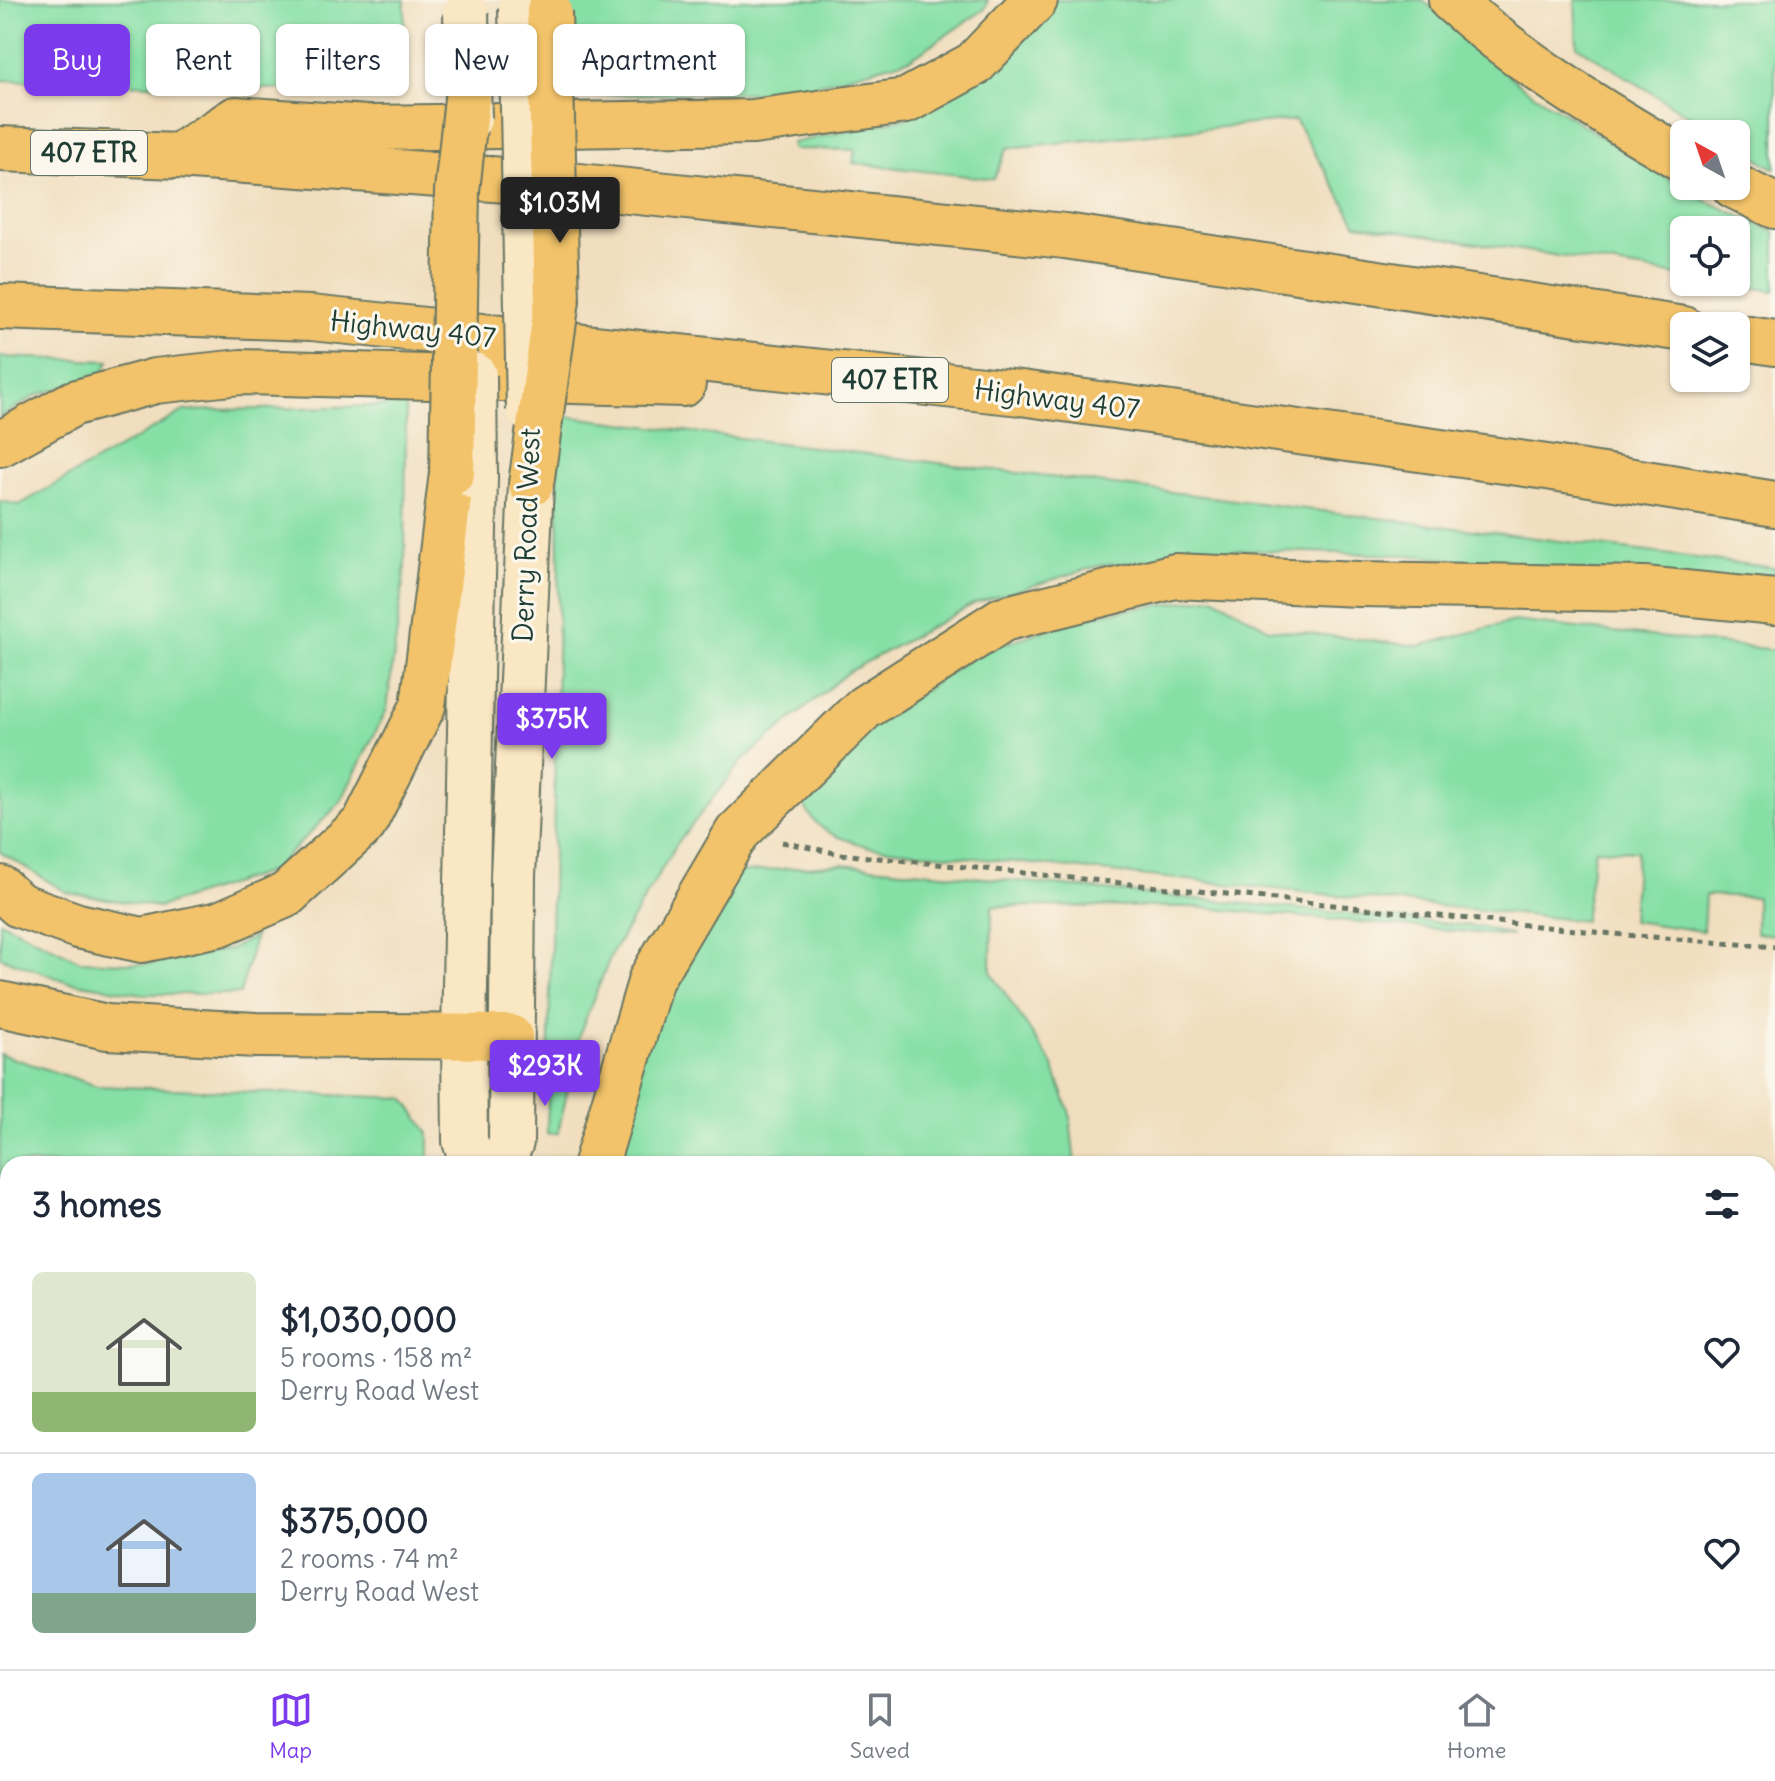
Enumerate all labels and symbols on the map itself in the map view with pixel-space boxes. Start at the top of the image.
north arrow [1670,120,1750,200]
road number: 407 ETR [31,131,147,175]
pin: $1.03M [495,177,625,245]
street label: Highway 407 [328,302,498,356]
road number: 407 ETR [832,358,948,402]
street label: Highway 407 [972,371,1142,427]
street label: Derry Road West [504,427,548,643]
pin: $375K [496,693,608,761]
pin: $293K [489,1040,601,1108]

